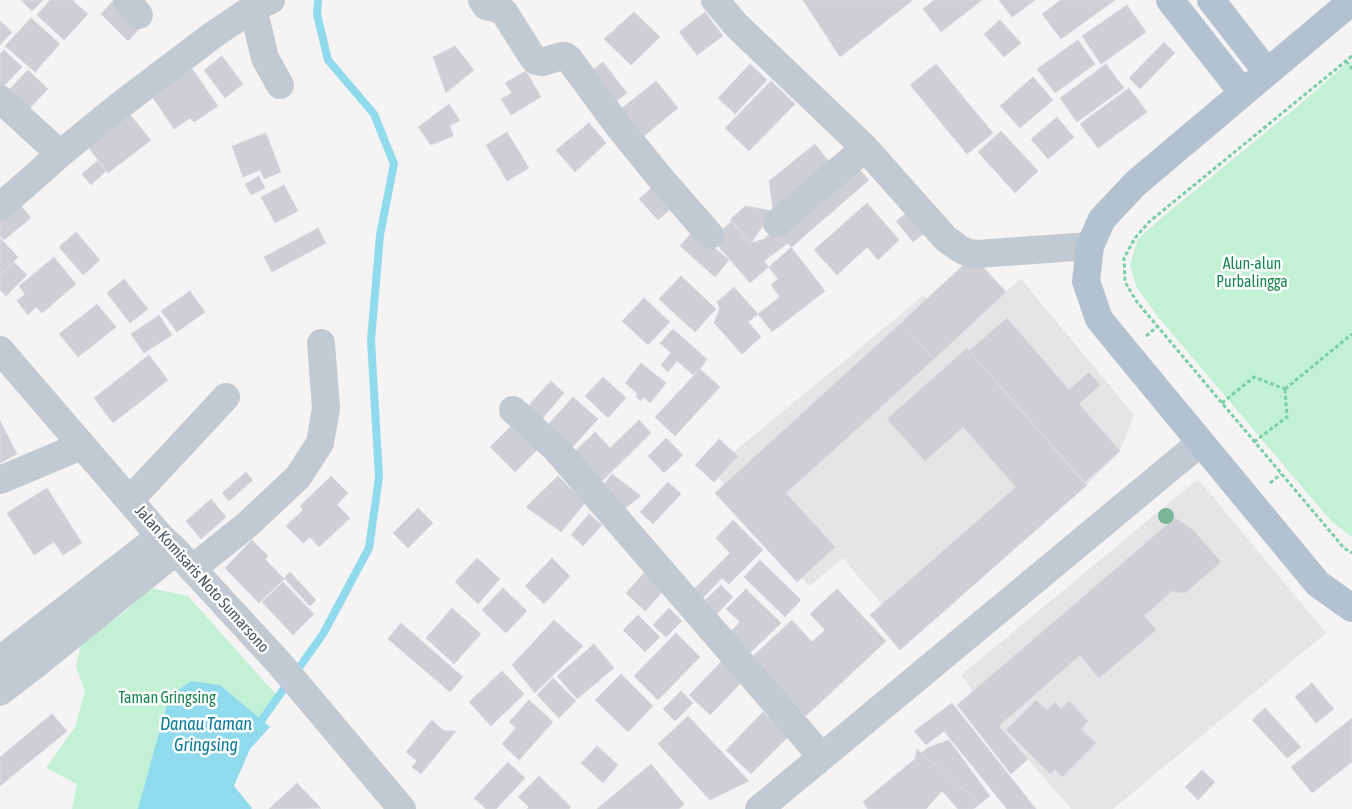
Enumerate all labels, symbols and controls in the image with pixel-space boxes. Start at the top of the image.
park label: Alun-alun Purbalingga [1216,254,1288,292]
street label: Jalan Komisaris Noto Sumarsono [131,501,273,657]
park label: Taman Gringsing [118,688,216,708]
water label: Danau Taman Gringsing [160,713,252,756]

